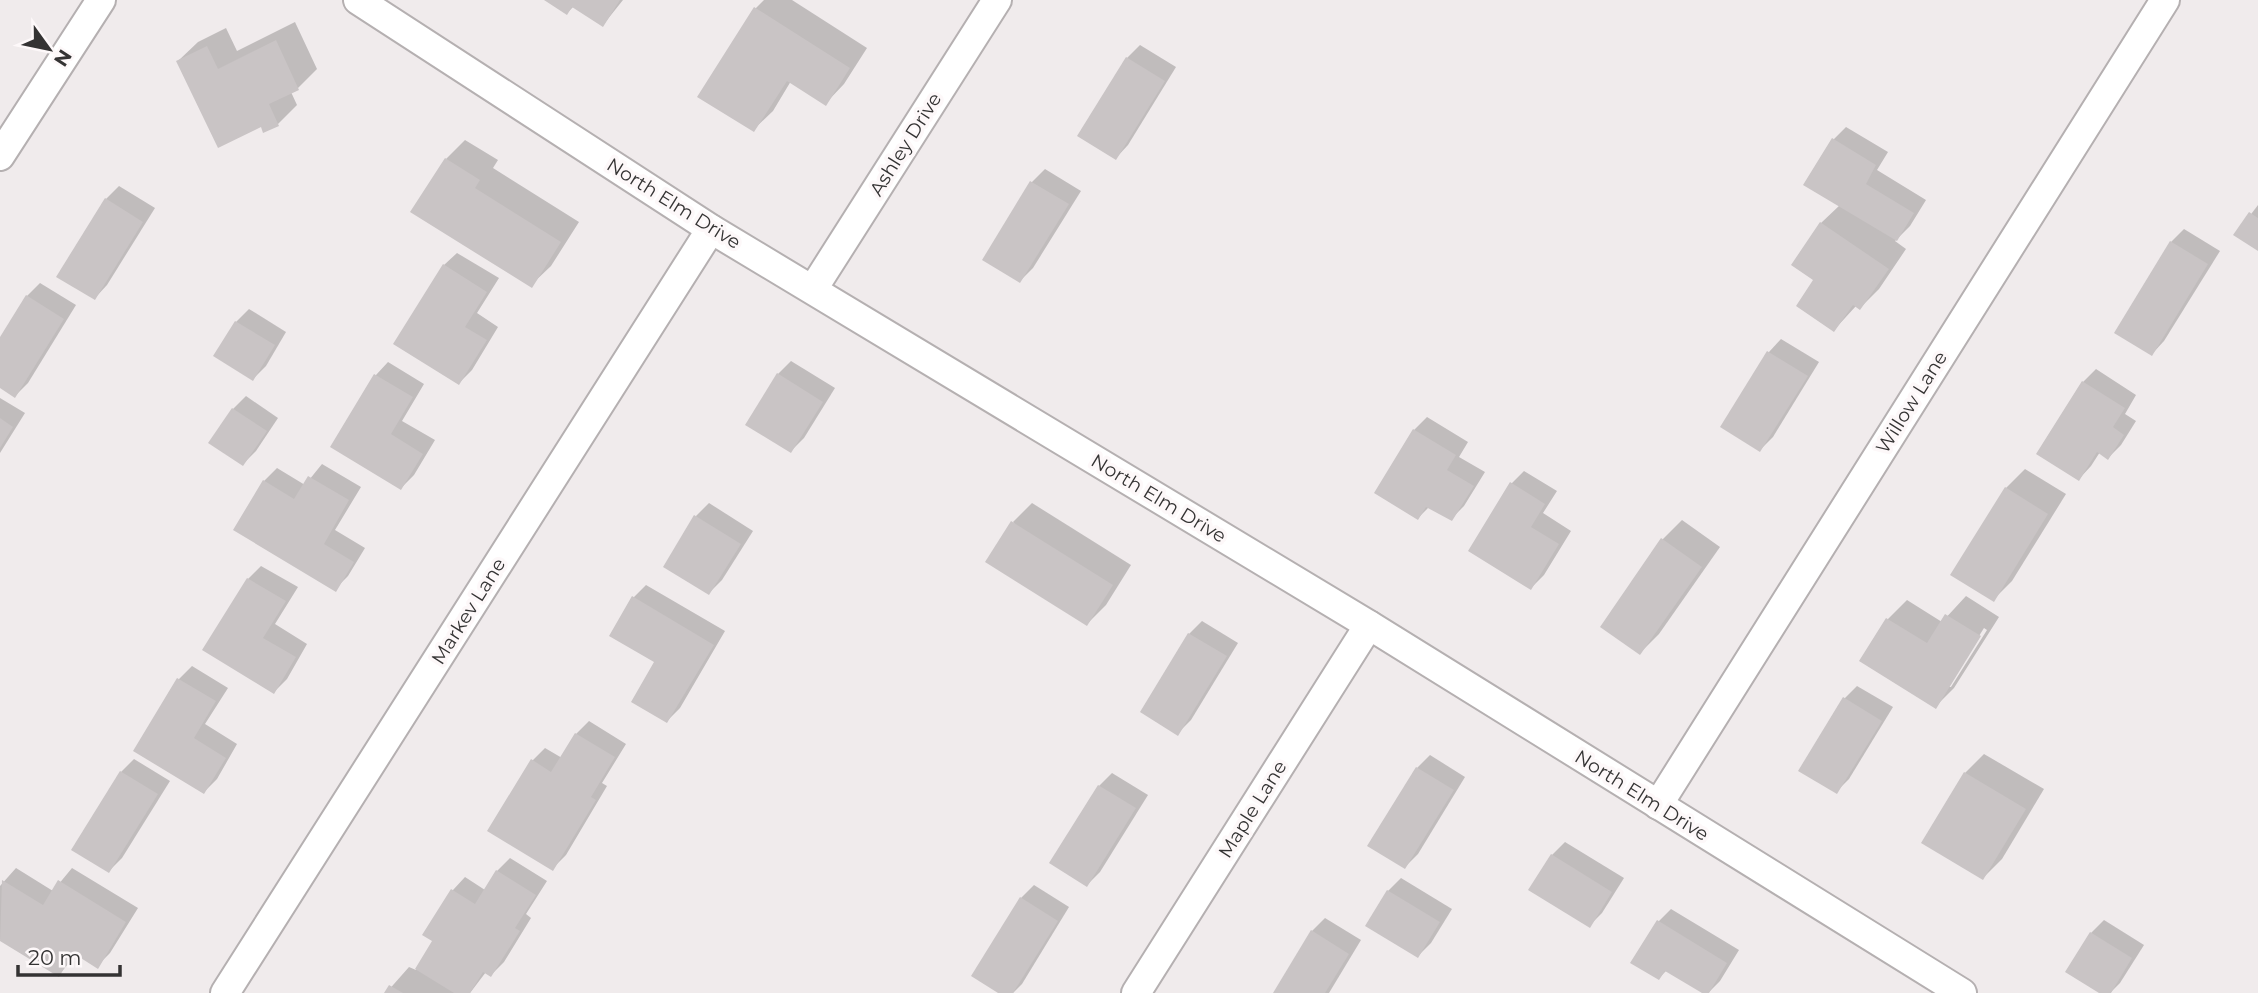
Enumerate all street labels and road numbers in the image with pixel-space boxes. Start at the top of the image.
street label: Ashley Drive [865,88,946,200]
street label: North Elm Drive [603,153,745,254]
street label: Willow Lane [1871,347,1952,458]
street label: North Elm Drive [1087,449,1230,548]
street label: Markev Lane [427,554,510,669]
street label: North Elm Drive [1571,745,1713,846]
street label: Maple Lane [1213,756,1291,862]

